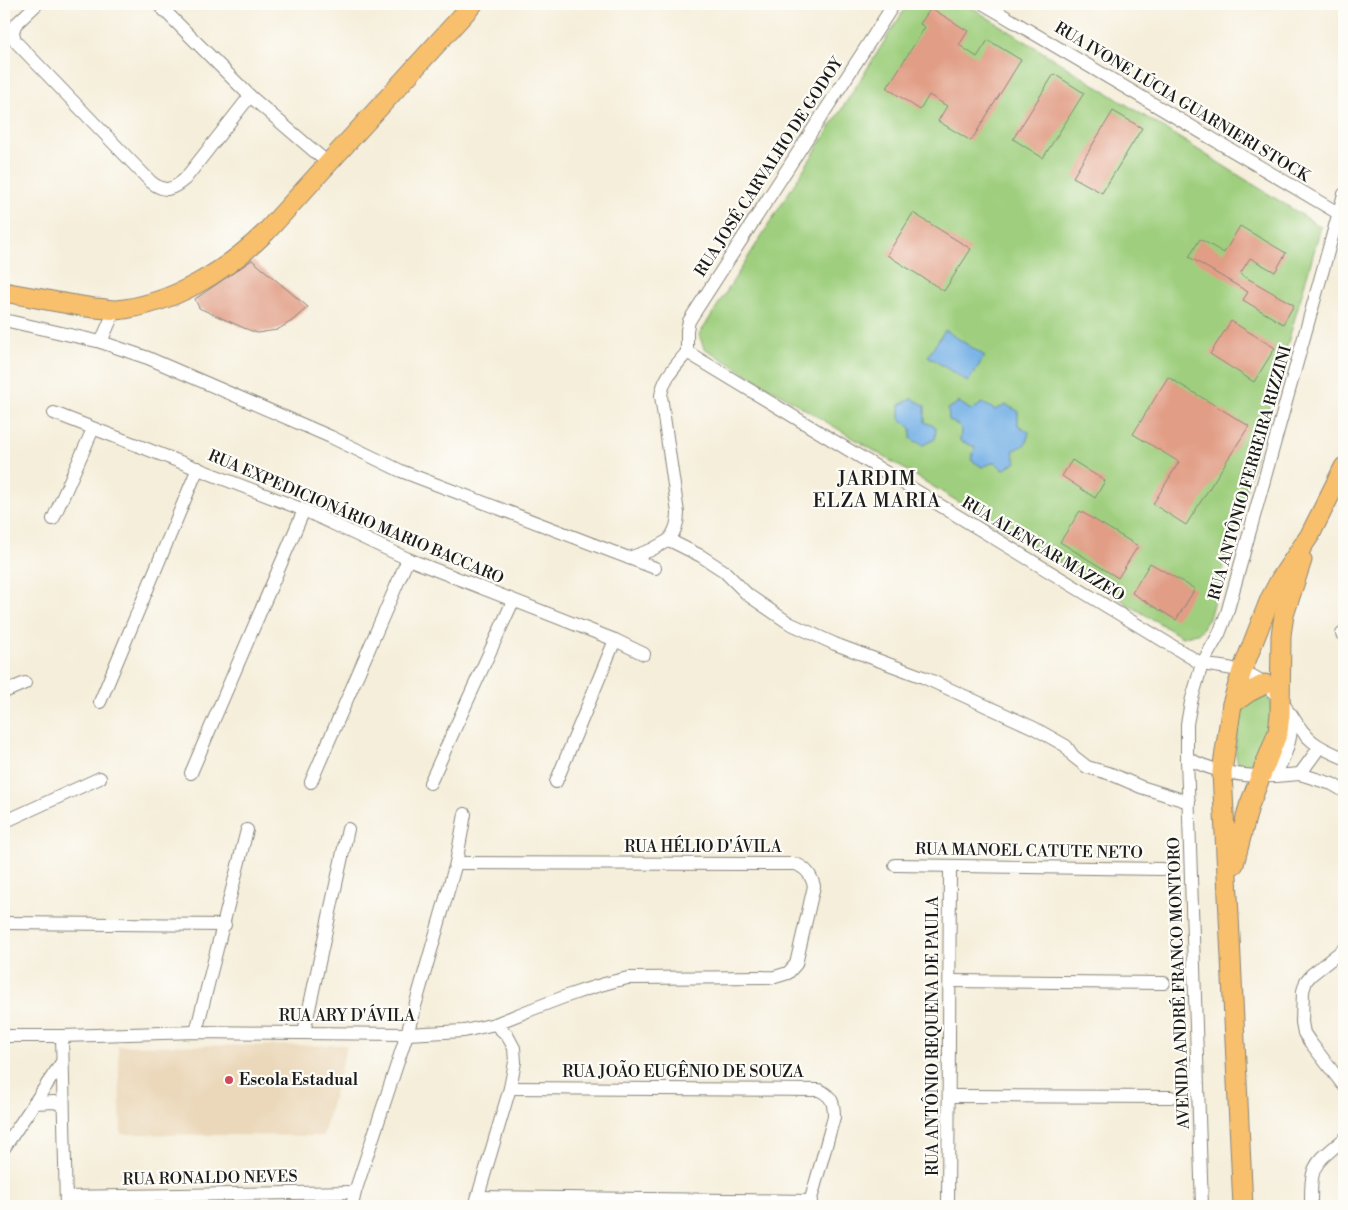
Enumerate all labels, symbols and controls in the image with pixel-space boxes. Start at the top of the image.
street label: RUA IVONE LÚCIA GUARNIERI STOCK [1051,16,1315,187]
street label: RUA JOSÉ CARVALHO DE GODOY [689,51,848,280]
street label: RUA ANTÔNIO FERREIRA RIZZINI [1202,343,1296,603]
street label: RUA EXPEDICIONÁRIO MARIO BACCARO [205,444,508,589]
district label: JARDIM ELZA MARIA [813,467,941,513]
street label: RUA ALENCAR MAZZEO [958,492,1128,606]
street label: RUA HÉLIO D'ÁVILA [624,835,783,857]
street label: AVENIDA ANDRÉ FRANCO MONTORO [1162,837,1194,1131]
street label: RUA MANOEL CATUTE NETO [915,839,1143,863]
street label: RUA ANTÔNIO REQUENA DE PAULA [921,895,943,1176]
street label: RUA ARY D'ÁVILA [279,1004,416,1026]
street label: RUA JOÃO EUGÊNIO DE SOUZA [562,1059,805,1082]
place label: Escola Estadual [239,1070,359,1090]
marker: Escola Estadual [223,1074,235,1086]
street label: RUA RONALDO NEVES [122,1166,298,1190]

